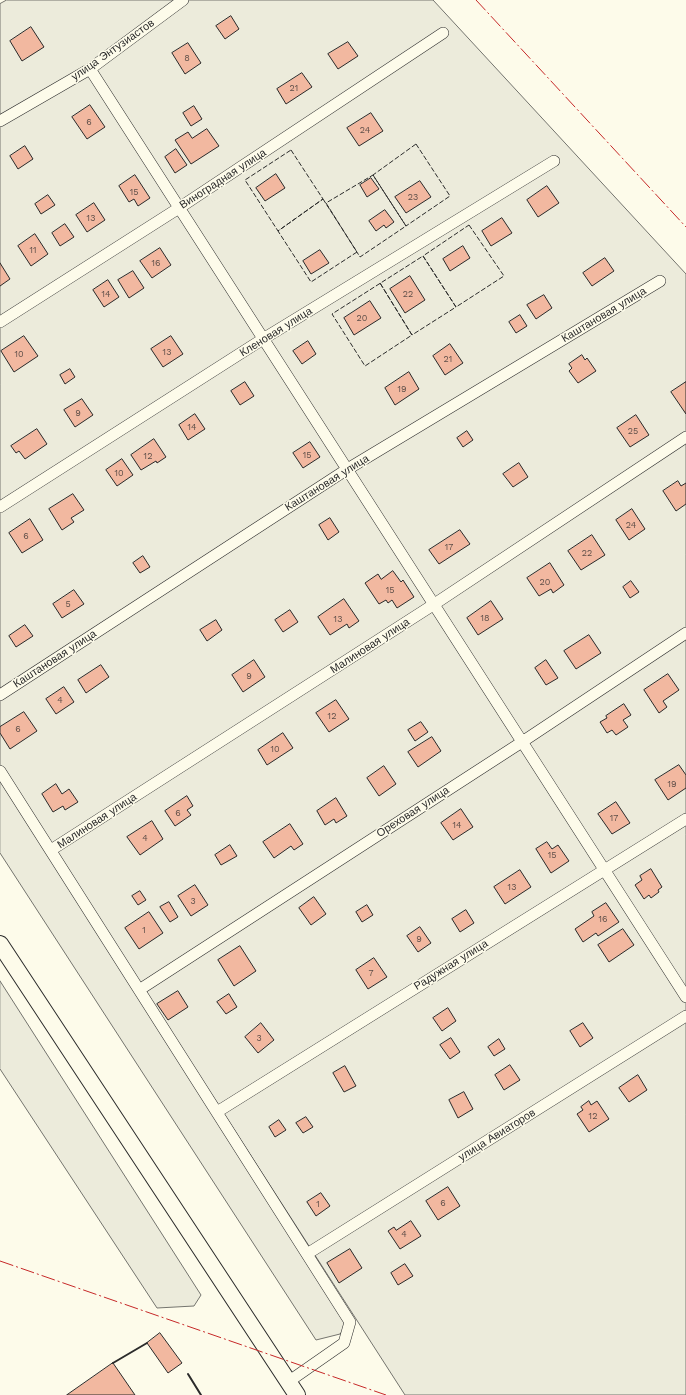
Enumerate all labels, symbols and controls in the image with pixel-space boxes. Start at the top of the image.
street label: улица Энтузиастов [69,16,157,84]
house number: 8 [184,53,190,63]
house number: 21 [290,83,298,93]
house number: 6 [86,117,92,127]
house number: 24 [360,125,370,135]
street label: Виноградная улица [177,146,269,212]
house number: 15 [130,187,138,197]
house number: 23 [408,192,418,202]
house number: 13 [87,213,95,223]
house number: 11 [29,245,37,255]
house number: 16 [152,258,160,268]
street label: Каштановая улица [559,285,649,345]
house number: 14 [101,289,111,299]
house number: 22 [403,289,413,299]
street label: Кленовая улица [237,304,315,360]
house number: 20 [357,313,367,323]
house number: 13 [163,347,171,357]
house number: 10 [14,349,24,359]
house number: 21 [444,354,452,364]
house number: 19 [397,384,407,394]
house number: 9 [75,408,81,418]
house number: 14 [187,422,197,432]
house number: 25 [628,426,638,436]
house number: 15 [303,450,311,460]
house number: 12 [144,451,152,461]
street label: Каштановая улица [283,452,371,514]
house number: 10 [114,468,124,478]
house number: 24 [626,520,636,530]
house number: 6 [23,531,29,541]
house number: 17 [445,542,453,552]
house number: 22 [582,548,592,558]
house number: 20 [540,577,550,587]
house number: 15 [386,585,394,595]
house number: 5 [65,599,71,609]
house number: 18 [480,613,490,623]
house number: 13 [334,614,342,624]
street label: Малиновая улица [328,615,412,677]
street label: Каштановая улица [11,627,99,691]
house number: 9 [246,671,252,681]
house number: 4 [57,695,63,705]
house number: 12 [328,711,336,721]
house number: 6 [15,724,21,734]
house number: 10 [270,744,280,754]
house number: 19 [667,779,677,789]
street label: Ореховая улица [374,784,452,840]
street label: Малиновая улица [55,790,139,852]
house number: 6 [175,808,181,818]
house number: 17 [610,813,618,823]
house number: 14 [452,820,462,830]
house number: 4 [142,833,148,843]
house number: 15 [548,850,556,860]
house number: 13 [508,882,516,892]
house number: 3 [190,896,196,906]
house number: 16 [599,914,607,924]
house number: 1 [142,925,146,935]
house number: 9 [416,934,422,944]
street label: Радужная улица [412,937,490,993]
house number: 7 [368,968,374,978]
house number: 3 [256,1033,262,1043]
street label: улица Авиаторов [456,1106,538,1164]
house number: 12 [589,1111,597,1121]
house number: 6 [440,1198,446,1208]
house number: 1 [316,1199,320,1209]
house number: 4 [401,1229,407,1239]

